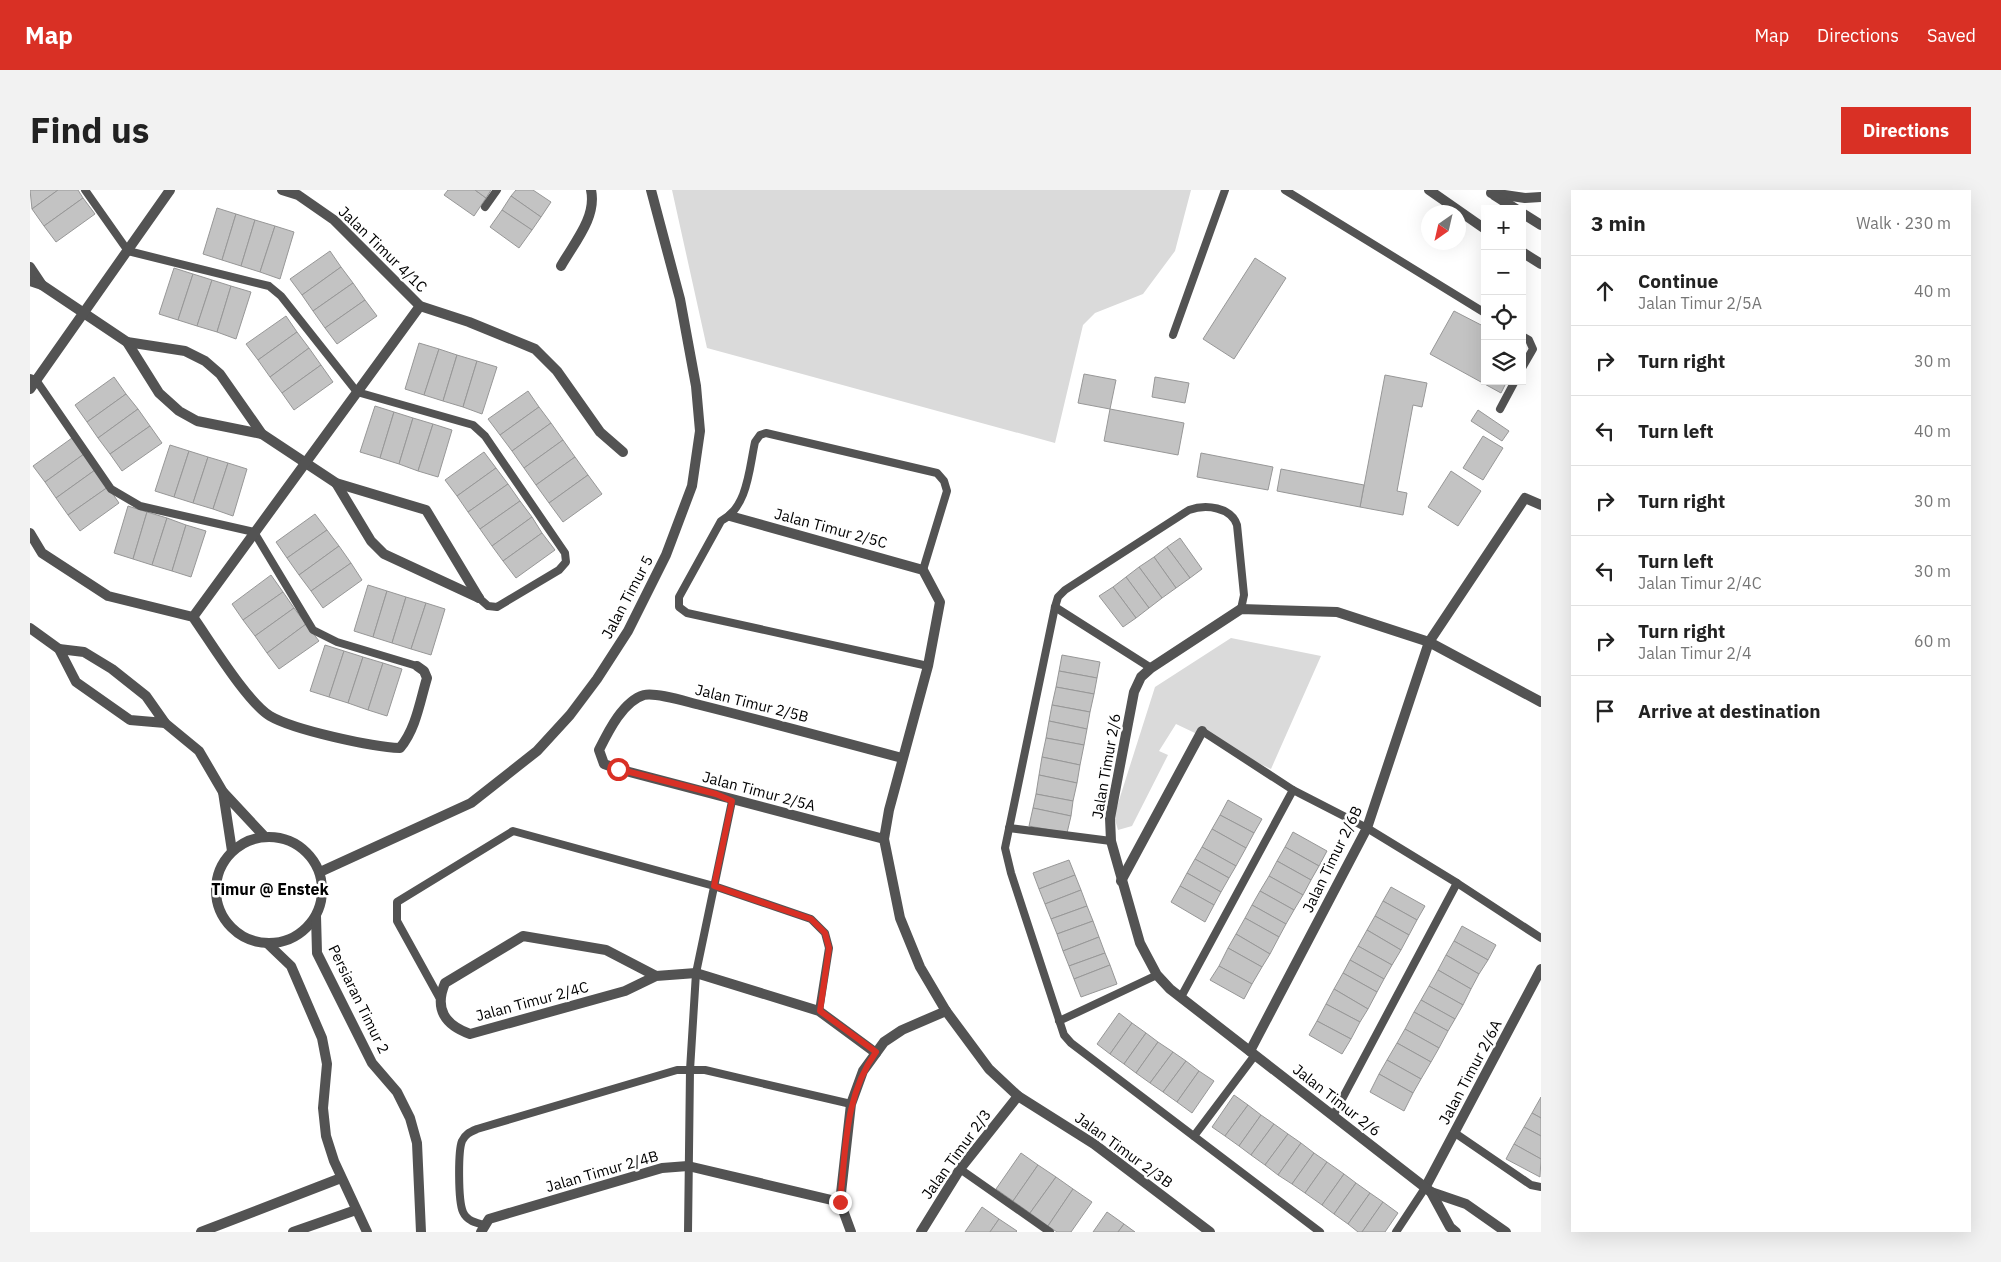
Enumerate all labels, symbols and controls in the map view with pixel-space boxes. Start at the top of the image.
text: Map [25,19,73,51]
text: Map [1754,24,1789,47]
text: Directions [1817,24,1899,47]
text: Saved [1927,24,1976,47]
text: Find us [30,107,149,153]
button: Directions [1841,107,1971,154]
street label: Jalan Timur 4/1C [335,202,431,296]
north arrow [1421,205,1466,250]
map controls [1481,205,1526,385]
button: + [1481,205,1526,250]
text: 3 min [1591,209,1646,237]
text: Walk · 230 m [1856,213,1951,233]
button: − [1481,250,1526,295]
text: Continue [1638,269,1718,293]
icon: ahead [1591,277,1619,305]
text: 40 m [1914,281,1951,301]
text: Jalan Timur 2/5A [1638,293,1762,313]
button: locate [1481,295,1526,340]
button: layers [1481,340,1526,385]
icon: right [1591,347,1619,375]
text: Turn right [1638,349,1725,373]
text: 30 m [1914,351,1951,371]
icon: left [1591,417,1619,445]
text: Turn left [1638,419,1714,443]
text: 40 m [1914,421,1951,441]
icon: right [1591,487,1619,515]
text: Turn right [1638,489,1725,513]
text: 30 m [1914,491,1951,511]
street label: Jalan Timur 2/5C [773,504,889,552]
text: Turn left [1638,549,1714,573]
street label: Jalan Timur 5 [597,552,657,642]
icon: left [1591,557,1619,585]
text: 30 m [1914,561,1951,581]
text: Jalan Timur 2/4C [1638,573,1762,593]
text: Turn right [1638,619,1725,643]
icon: right [1591,627,1619,655]
text: 60 m [1914,631,1951,651]
text: Jalan Timur 2/4 [1638,643,1752,663]
street label: Jalan Timur 2/5B [693,680,811,726]
icon: arrive [1591,697,1619,725]
text: Arrive at destination [1638,699,1821,723]
street label: Jalan Timur 2/6 [1087,712,1125,820]
route start [607,758,630,781]
street label: Jalan Timur 2/5A [700,767,818,815]
street label: Jalan Timur 2/6B [1298,803,1366,915]
district label: Timur @ Enstek [211,879,330,899]
street label: Persiaran Timur 2 [324,941,394,1057]
street label: Jalan Timur 2/4C [474,977,590,1025]
street label: Jalan Timur 2/6A [1434,1016,1506,1128]
street label: Jalan Timur 2/6 [1289,1060,1385,1140]
street label: Jalan Timur 2/3 [917,1105,995,1203]
street label: Jalan Timur 2/3B [1071,1108,1177,1192]
street label: Jalan Timur 2/4B [543,1146,661,1196]
route end [829,1191,852,1214]

